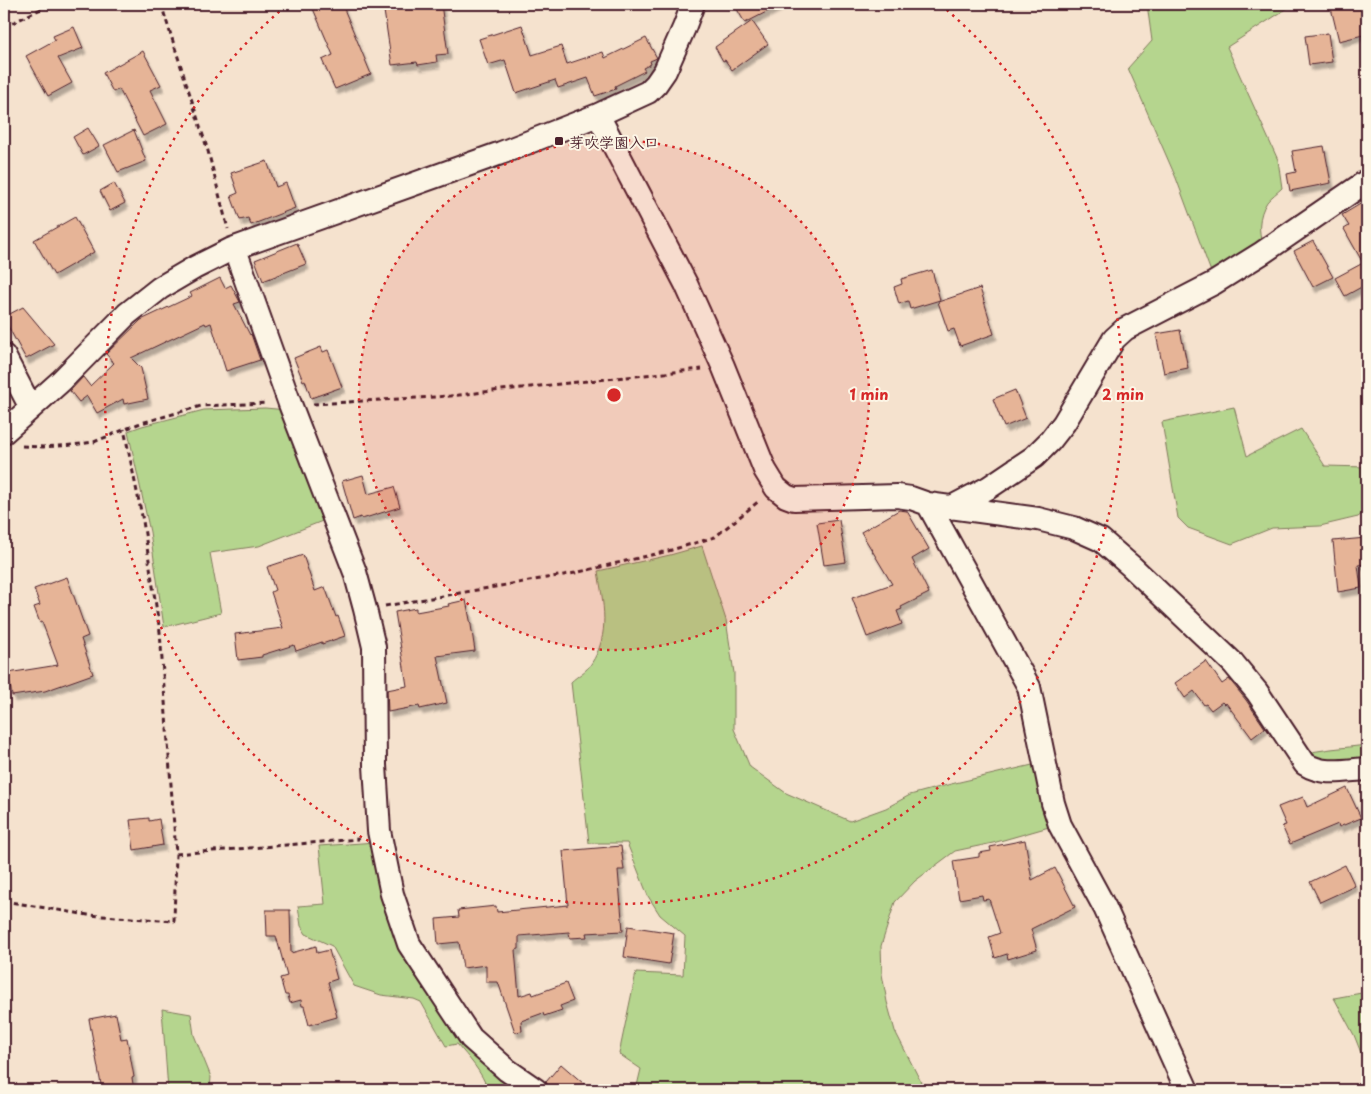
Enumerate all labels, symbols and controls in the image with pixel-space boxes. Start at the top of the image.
place label: 芽吹学園入口 [569,130,659,153]
marker: 芽吹学園入口 [553,135,565,147]
text: 1 min [850,382,888,405]
text: 2 min [1102,382,1144,405]
centre of rings [605,386,623,404]

